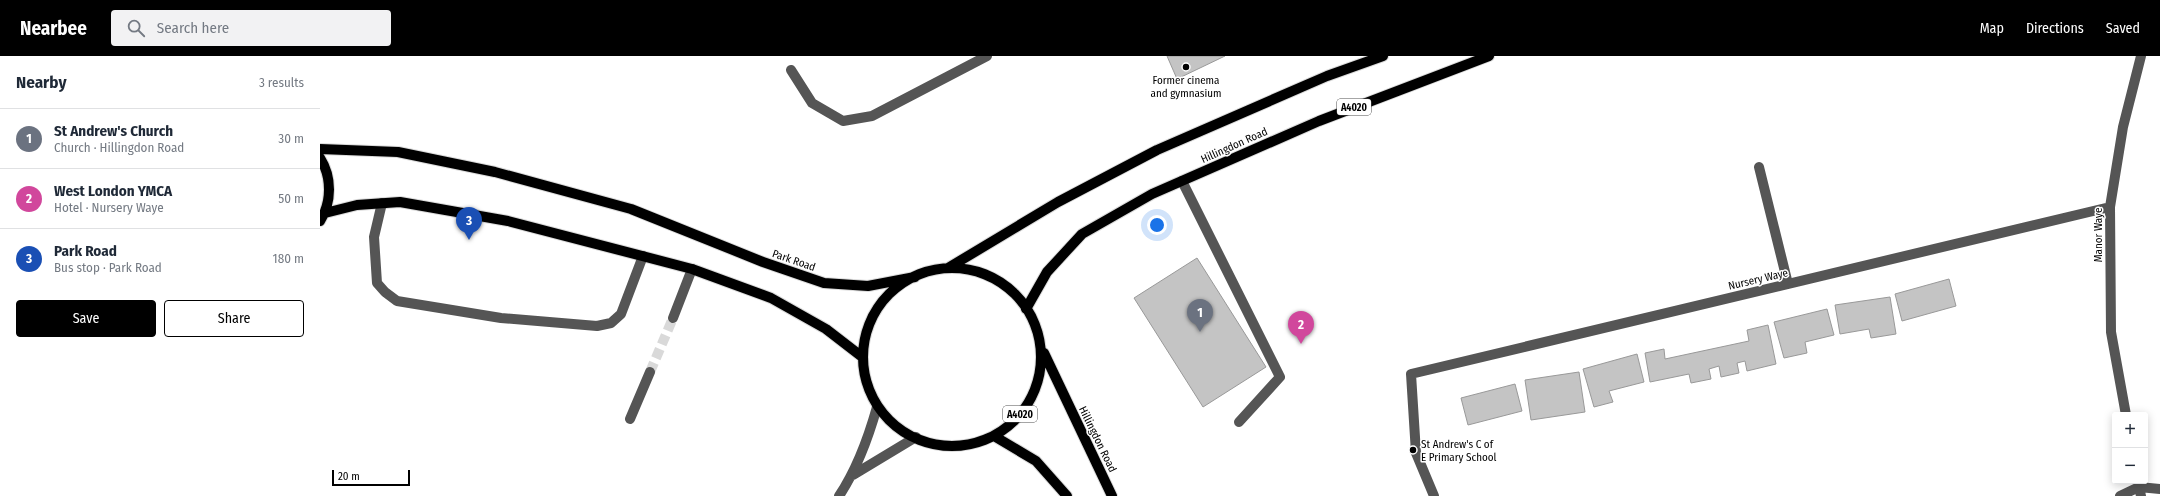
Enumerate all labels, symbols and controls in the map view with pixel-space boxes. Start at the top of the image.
search box [111,10,391,46]
text: Nearbee [20,17,87,40]
icon: search [125,17,147,39]
text: Search here [157,19,229,37]
text: Map [1980,20,2004,37]
text: Directions [2026,20,2084,37]
text: Saved [2106,20,2140,37]
marker: Former cinema and gymnasium [1181,62,1191,72]
text: Nearby [16,72,67,93]
place label: Former cinema and gymnasium [1151,74,1222,100]
text: 3 results [259,75,304,90]
road number: A4020 [1337,99,1371,115]
text: St Andrew's Church [54,122,173,140]
street label: Hillingdon Road [1199,125,1270,166]
text: 1 [26,131,32,146]
text: 30 m [278,131,304,146]
text: Church · Hillingdon Road [54,140,184,155]
text: West London YMCA [54,182,172,200]
text: 2 [26,191,32,206]
text: 50 m [278,191,304,206]
text: Hotel · Nursery Waye [54,200,164,215]
pin: 3 [456,207,482,240]
street label: Manor Waye [2092,208,2105,262]
your location [1147,215,1167,235]
text: Park Road [54,242,117,260]
street label: Park Road [770,247,817,274]
text: 3 [26,251,32,266]
text: 180 m [273,251,304,266]
text: Bus stop · Park Road [54,260,162,275]
street label: Nursery Waye [1727,266,1789,293]
pin: 1 [1187,299,1213,332]
button: Save [16,300,156,337]
button: Share [164,300,304,337]
pin: 2 [1288,311,1314,344]
street label: Hillingdon Road [1076,404,1119,474]
road number: A4020 [1003,406,1037,422]
map controls [2112,412,2148,484]
button: + [2112,412,2148,448]
place label: St Andrew's C of E Primary School [1421,438,1497,464]
marker: St Andrew's C of E Primary School [1408,445,1418,455]
button: − [2112,448,2148,484]
scale bar [332,468,410,487]
text: 20 m [338,470,360,483]

